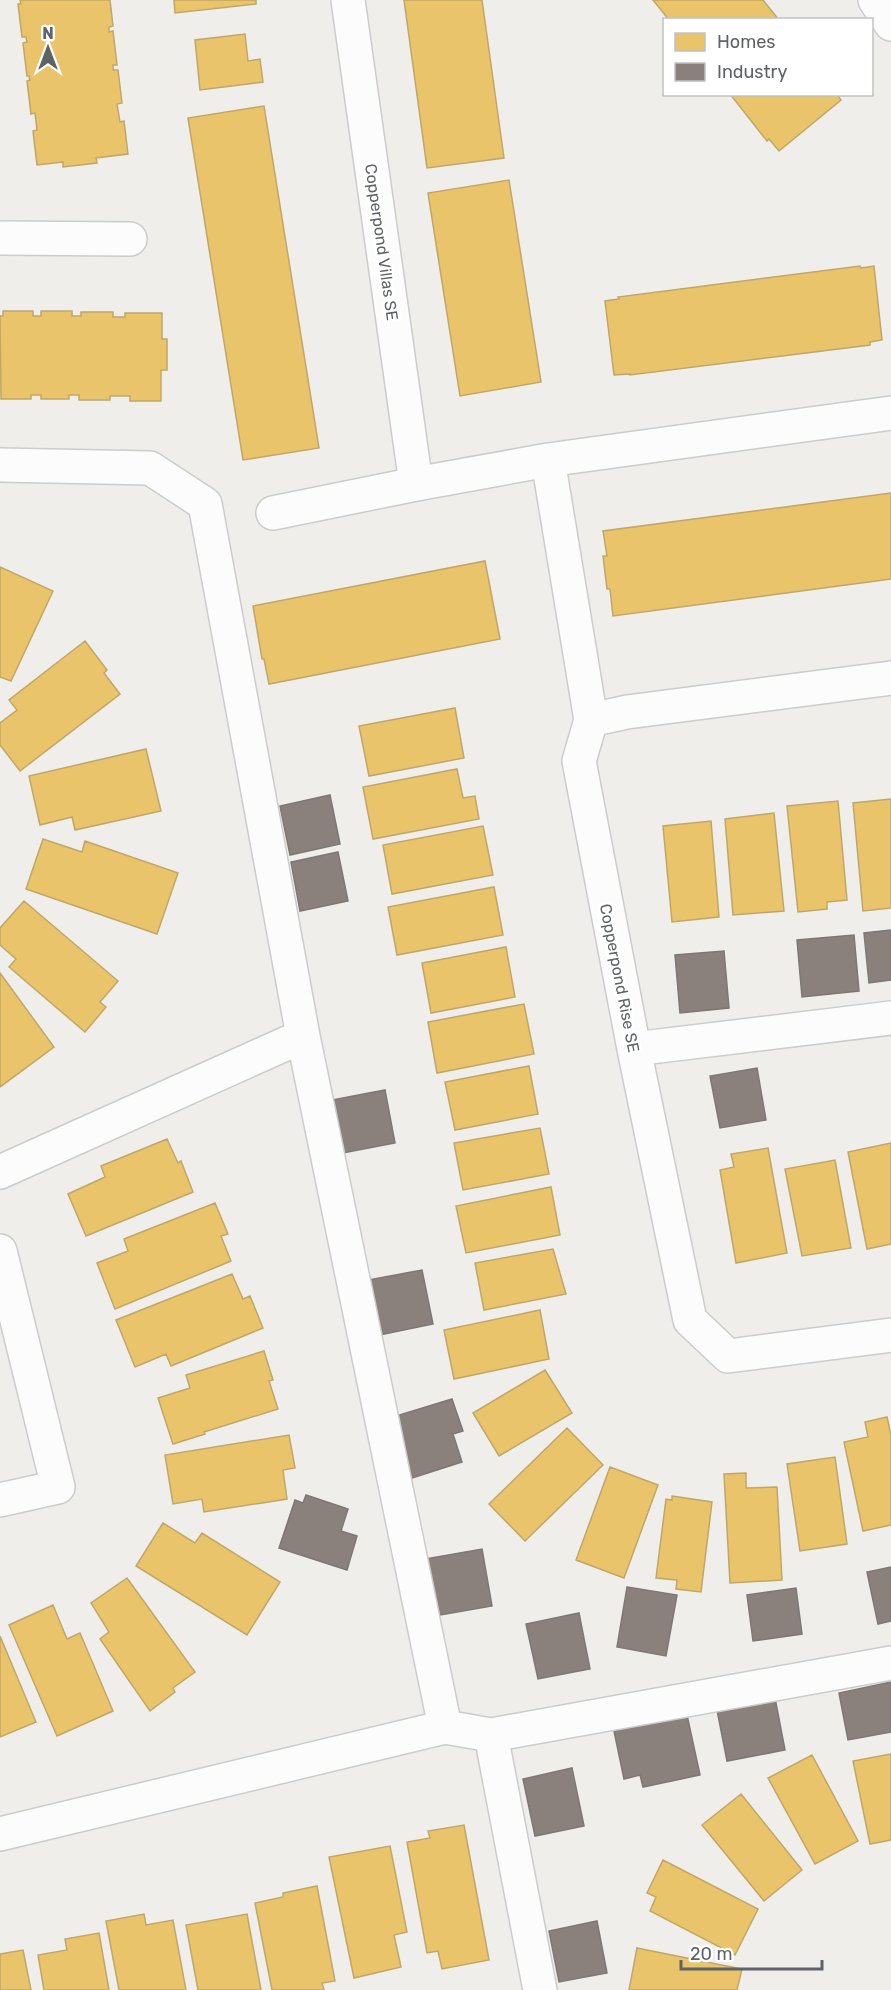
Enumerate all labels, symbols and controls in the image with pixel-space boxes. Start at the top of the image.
north arrow [18,18,78,78]
legend [663,18,873,96]
text: N [42,24,54,43]
text: Homes [717,31,775,53]
text: Industry [717,61,787,83]
street label: Copperpond Villas SE [361,163,402,322]
street label: Copperpond Rise SE [596,902,643,1054]
scale bar [681,1933,822,1971]
text: 20 m [690,1943,732,1965]

